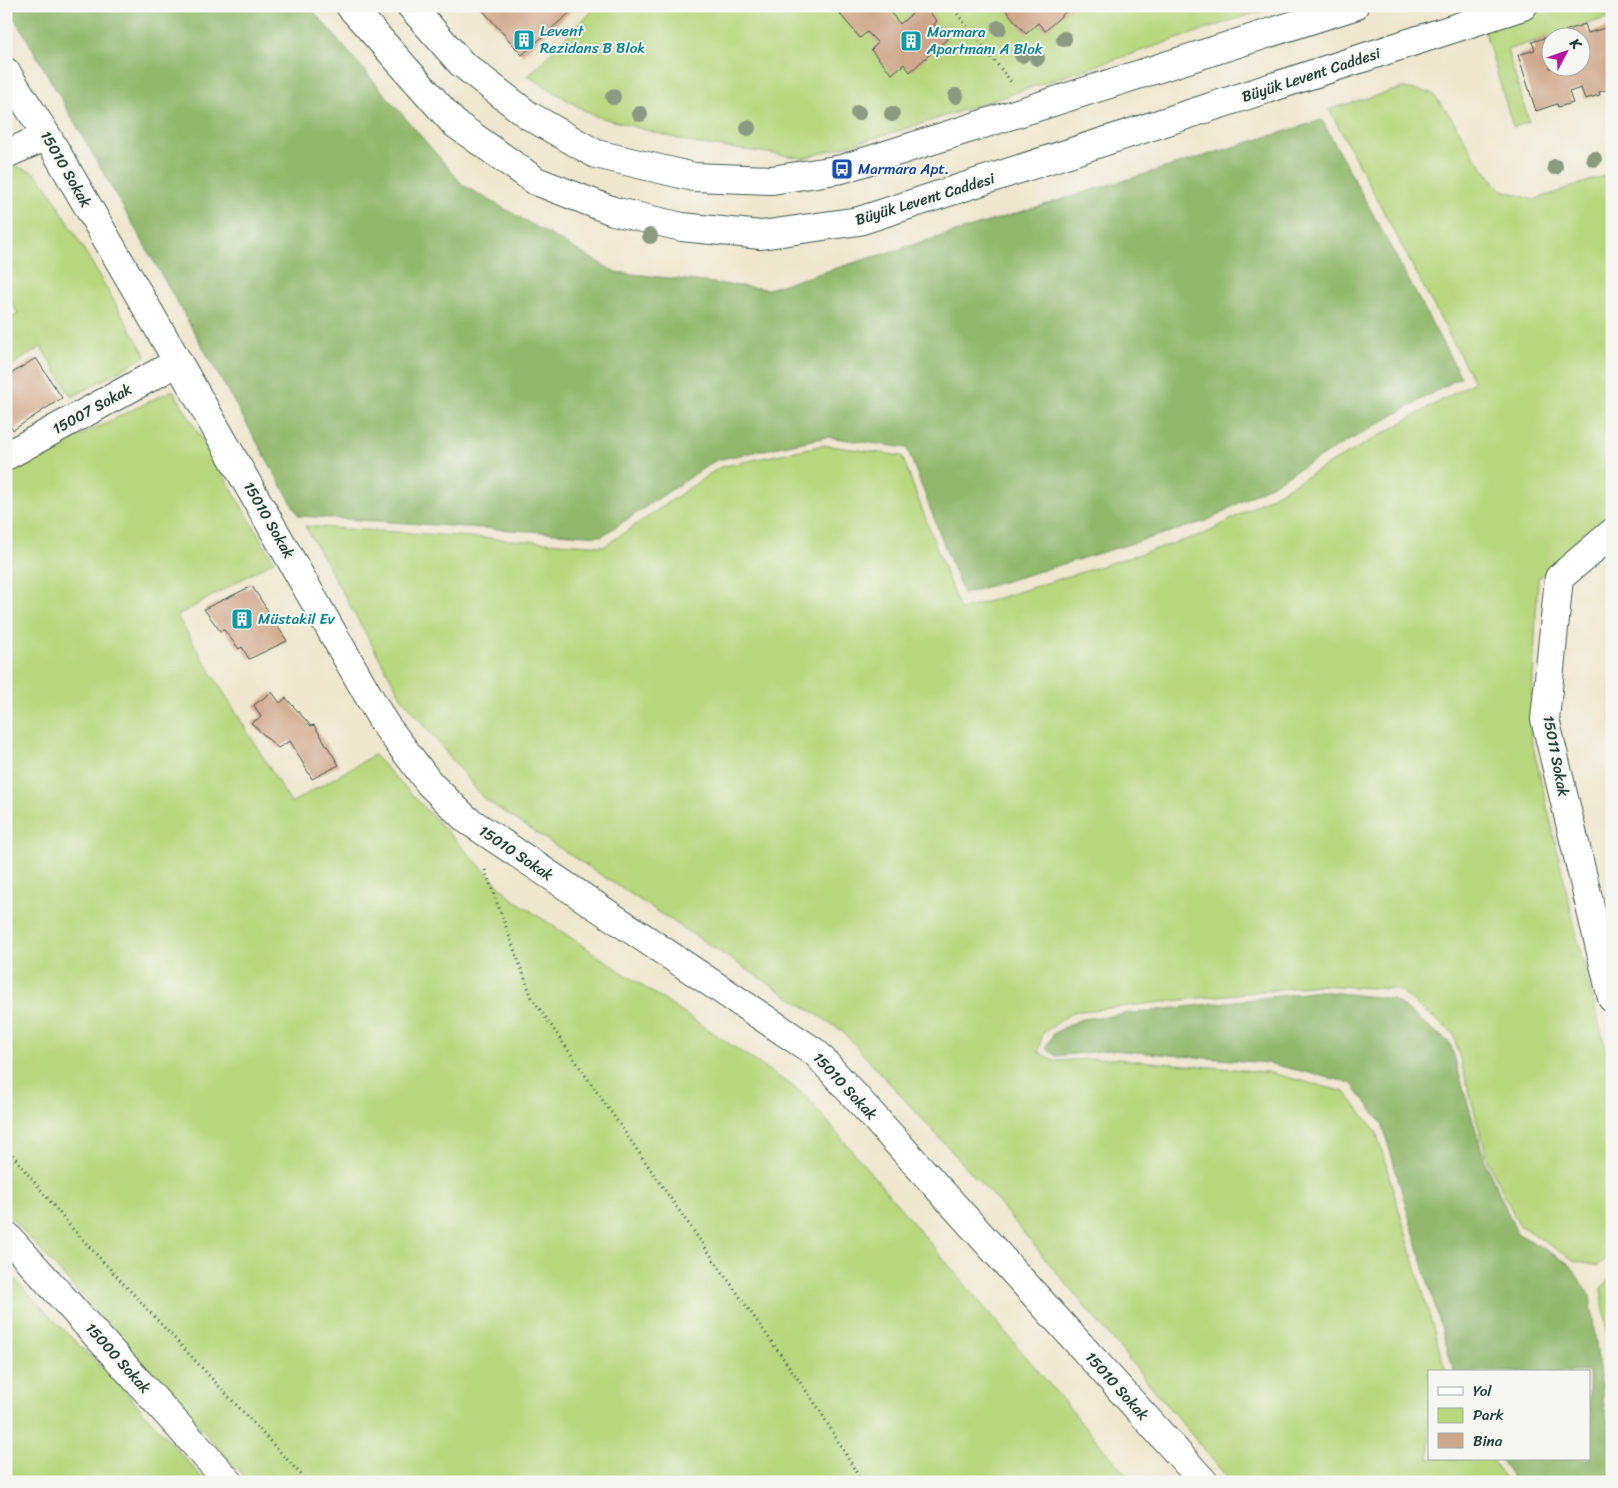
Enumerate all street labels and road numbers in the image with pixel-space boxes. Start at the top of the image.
street label: Büyük Levent Caddesi [1238,40,1385,110]
street label: 15010 Sokak [33,126,99,213]
street label: Büyük Levent Caddesi [852,165,999,233]
street label: 15007 Sokak [47,376,137,442]
street label: 15010 Sokak [236,477,302,564]
street label: 15011 Sokak [1535,713,1577,799]
street label: 15010 Sokak [473,818,559,888]
street label: 15010 Sokak [806,1046,884,1126]
street label: 15000 Sokak [79,1316,157,1400]
street label: 15010 Sokak [1079,1346,1155,1426]

